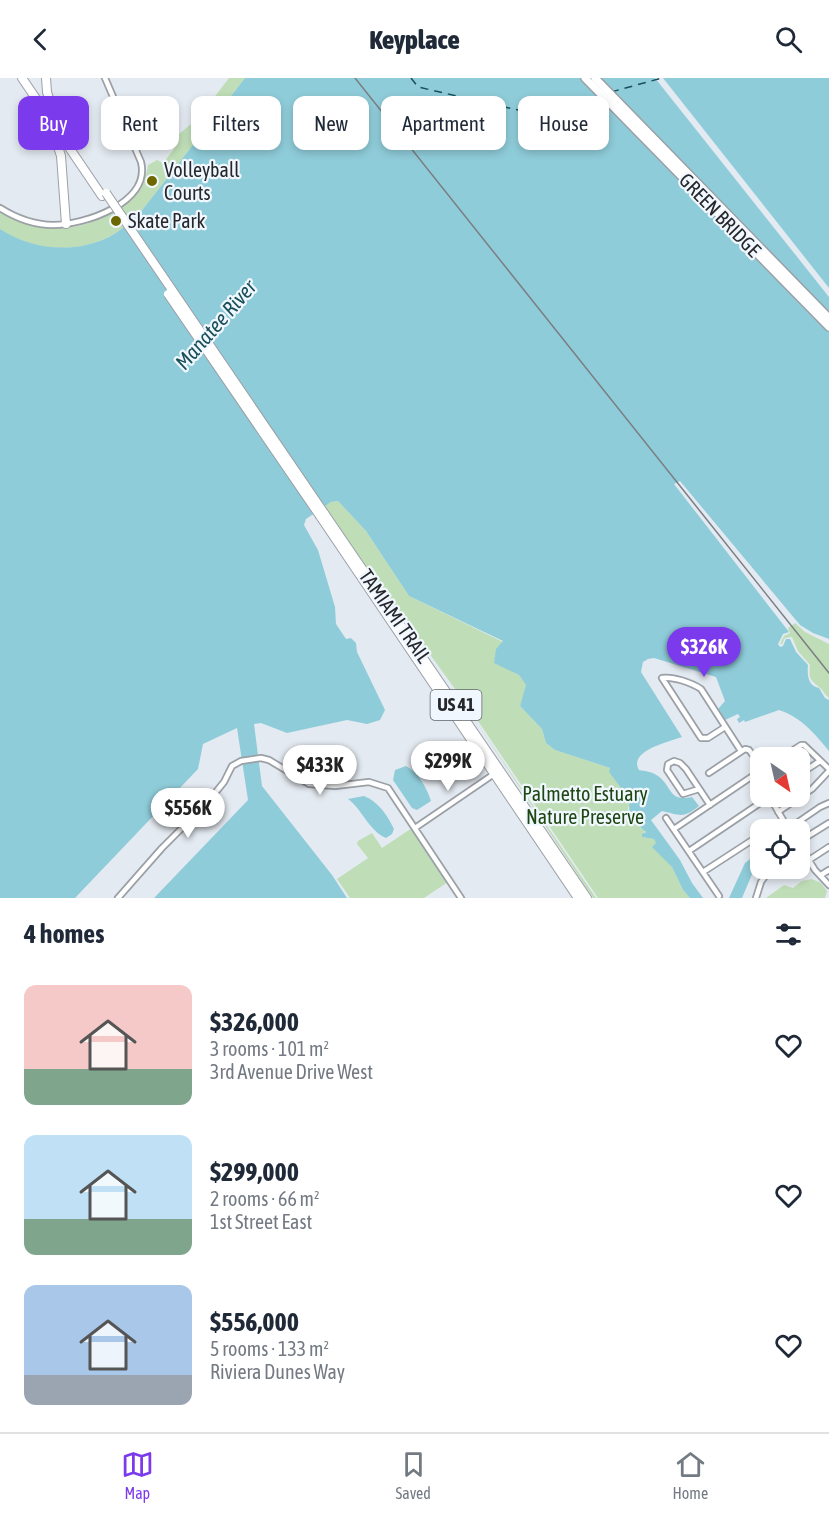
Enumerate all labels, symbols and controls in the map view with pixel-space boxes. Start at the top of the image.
icon: back [24,23,57,56]
icon: search [772,23,805,56]
text: Keyplace [369,24,460,55]
chip: Buy [18,96,89,150]
chip: Rent [101,96,179,150]
chip: Filters [191,96,281,150]
chip: New [293,96,369,150]
chip: Apartment [381,96,506,150]
chip: House [518,96,609,150]
place label: Volleyball Courts [164,158,240,204]
street label: GREEN BRIDGE [675,168,766,261]
marker: Volleyball Courts [145,174,159,188]
place label: Skate Park [128,209,205,232]
marker: Skate Park [109,214,123,228]
water label: Manatee River [170,274,261,374]
street label: TAMIAMI TRAIL [355,565,436,667]
pin: $326K [662,627,746,678]
text: $326K [681,635,727,658]
road number: US 41 [430,690,482,720]
pin: $299K [406,741,490,792]
pin: $433K [278,745,362,796]
north arrow [750,747,810,807]
map controls [750,747,810,879]
text: $299K [425,749,471,772]
text: $433K [297,753,343,776]
park label: Palmetto Estuary Nature Preserve [522,782,648,828]
pin: $556K [146,788,230,839]
text: $556K [165,796,211,819]
button: locate [750,819,810,879]
icon: filters [772,918,805,951]
text: 4 homes [24,919,104,949]
text: $326,000 [210,1007,299,1037]
icon: home [72,1009,144,1081]
icon: heart [772,1029,805,1062]
text: 3 rooms · 101 m² [210,1037,329,1060]
text: 3rd Avenue Drive West [210,1060,373,1083]
text: $299,000 [210,1157,299,1187]
icon: home [72,1159,144,1231]
icon: heart [772,1179,805,1212]
text: 2 rooms · 66 m² [210,1187,320,1210]
text: 1st Street East [210,1210,312,1233]
text: $556,000 [210,1307,299,1337]
icon: home [72,1309,144,1381]
icon: heart [772,1329,805,1362]
text: 5 rooms · 133 m² [210,1337,329,1360]
text: Riviera Dunes Way [210,1360,345,1383]
tab: Map [121,1448,154,1502]
tab: Saved [396,1448,431,1502]
tab: Home [673,1448,708,1502]

